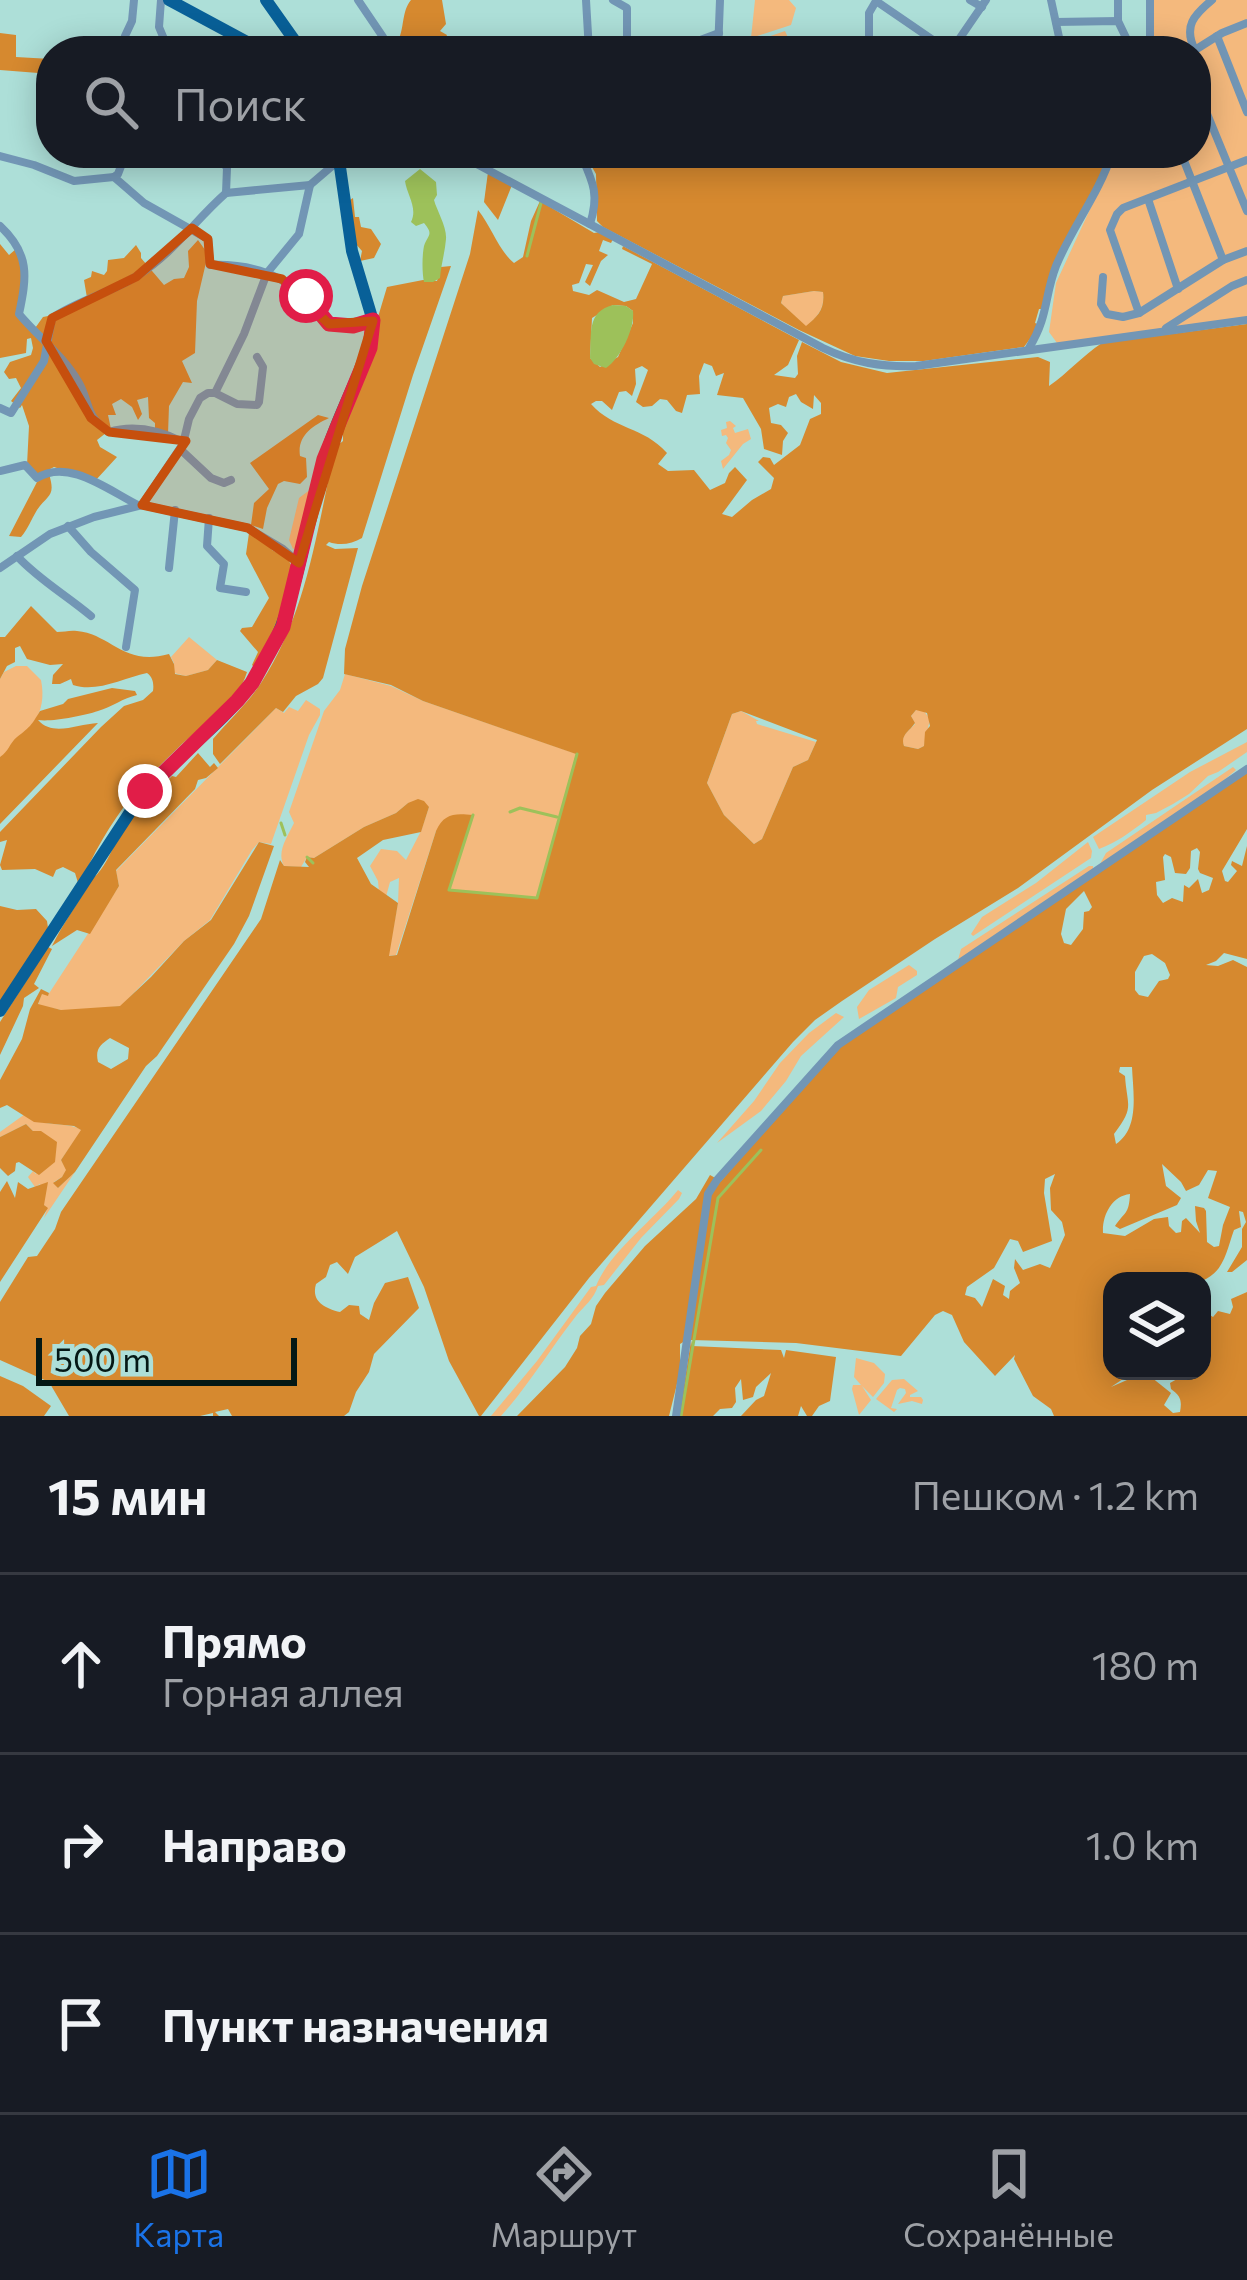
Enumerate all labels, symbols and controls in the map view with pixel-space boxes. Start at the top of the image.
search box [36,36,1211,168]
icon: search [78,69,144,135]
text: Поиск [174,75,307,130]
route start [279,269,333,323]
route end [118,764,172,818]
map controls [1103,1272,1211,1380]
button: layers [1103,1272,1211,1380]
scale bar [36,1332,297,1385]
text: 500 m [54,1338,151,1379]
text: 15 мин [48,1463,208,1526]
text: Пешком · 1.2 km [912,1470,1199,1518]
text: Прямо [162,1612,307,1667]
icon: ahead [48,1631,114,1697]
text: 180 m [1092,1640,1199,1688]
text: Горная аллея [162,1667,404,1715]
icon: right [48,1811,114,1877]
text: Направо [162,1816,347,1871]
text: 1.0 km [1086,1820,1199,1868]
icon: arrive [48,1991,114,2057]
text: Пункт назначения [162,1996,549,2051]
tab: Карта [133,2141,224,2254]
tab: Маршрут [490,2141,637,2254]
tab: Сохранённые [903,2141,1114,2254]

